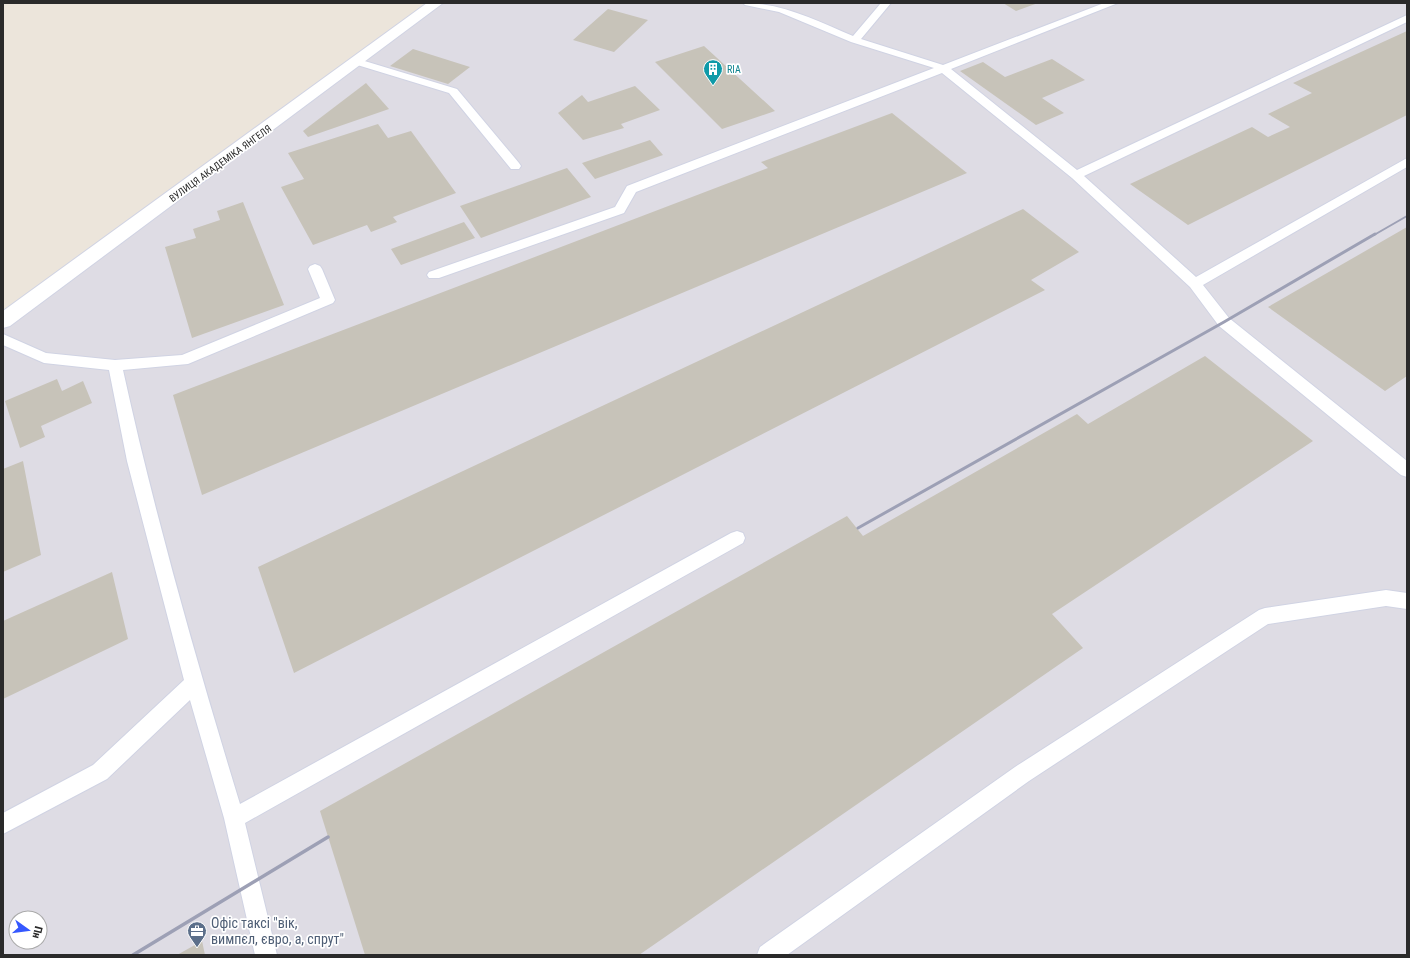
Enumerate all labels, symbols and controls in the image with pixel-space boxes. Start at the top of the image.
building icon: RIA [702,58,724,86]
place label: RIA [727,64,741,75]
street label: ВУЛИЦЯ АКАДЕМІКА ЯНГЕЛЯ [167,123,273,204]
north arrow [8,910,48,950]
place label: Офіс таксі "вік, вимпєл, євро, а, спрут" [211,915,344,947]
office icon: Офіс таксі "вік, вимпєл, євро, а, спрут" [186,920,208,948]
text: Пн [29,925,45,940]

